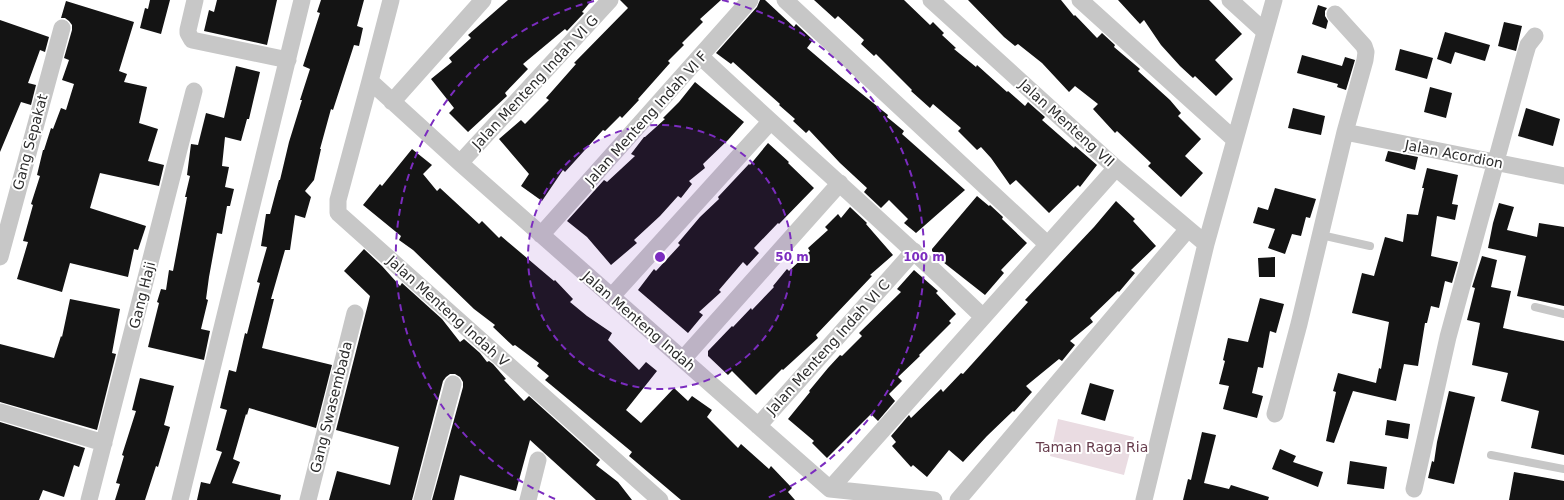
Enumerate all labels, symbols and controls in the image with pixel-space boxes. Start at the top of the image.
street label: Jalan Menteng Indah VI G [468,12,601,153]
street label: Jalan Menteng Indah VI F [581,48,710,189]
street label: Jalan Menteng VII [1015,75,1118,170]
street label: Gang Sepakat [10,92,51,192]
street label: Jalan Acordion [1402,136,1505,171]
centre of rings [653,250,667,264]
text: 50 m [775,250,809,264]
text: 100 m [903,250,945,264]
street label: Jalan Menteng Indah V [383,252,512,370]
street label: Gang Haji [126,260,158,330]
street label: Jalan Menteng Indah [579,267,698,374]
street label: Jalan Menteng Indah VI C [762,276,893,419]
street label: Gang Swasembada [307,340,355,474]
park label: Taman Raga Ria [1035,439,1148,455]

